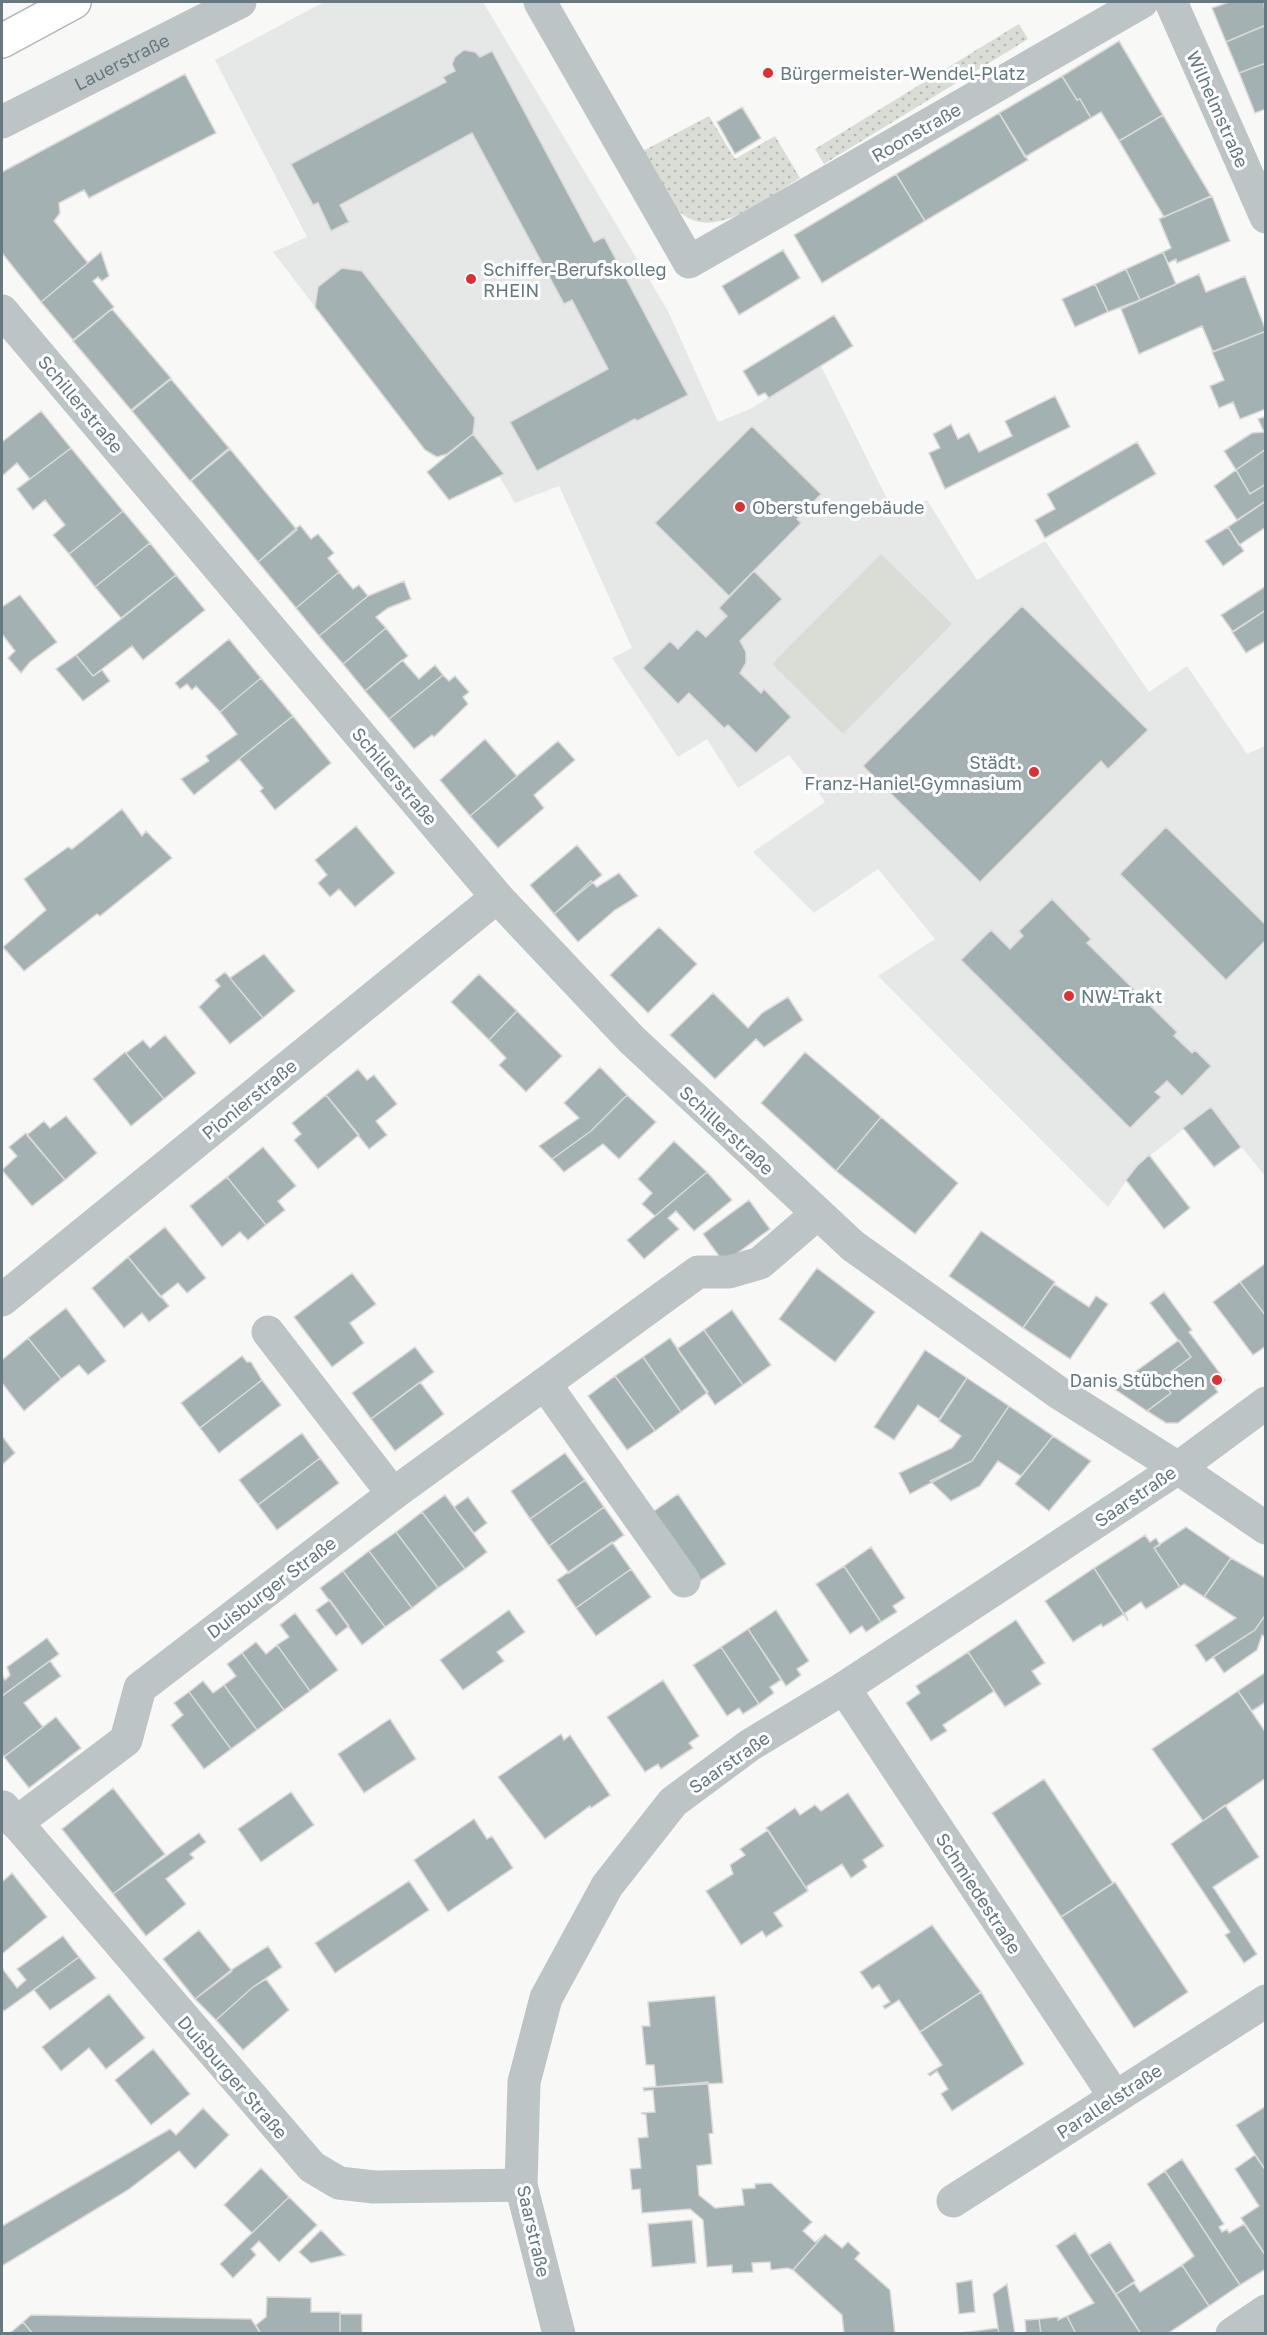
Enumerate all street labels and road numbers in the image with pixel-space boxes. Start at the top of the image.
street label: Lauerstraße [70,29,173,95]
street label: Wilhelmstraße [1182,47,1254,171]
street label: Roonstraße [867,98,965,166]
street label: Schillerstraße [34,351,128,457]
street label: Schillerstraße [348,723,442,829]
street label: Pionierstraße [197,1054,301,1144]
street label: Schillerstraße [675,1081,779,1179]
street label: Saarstraße [1090,1461,1180,1531]
street label: Duisburger Straße [202,1531,340,1643]
street label: Saarstraße [684,1726,774,1798]
street label: Schmiedestraße [932,1828,1026,1958]
street label: Duisburger Straße [174,2011,292,2143]
street label: Parallelstraße [1052,2059,1166,2143]
street label: Saarstraße [513,2183,555,2279]

